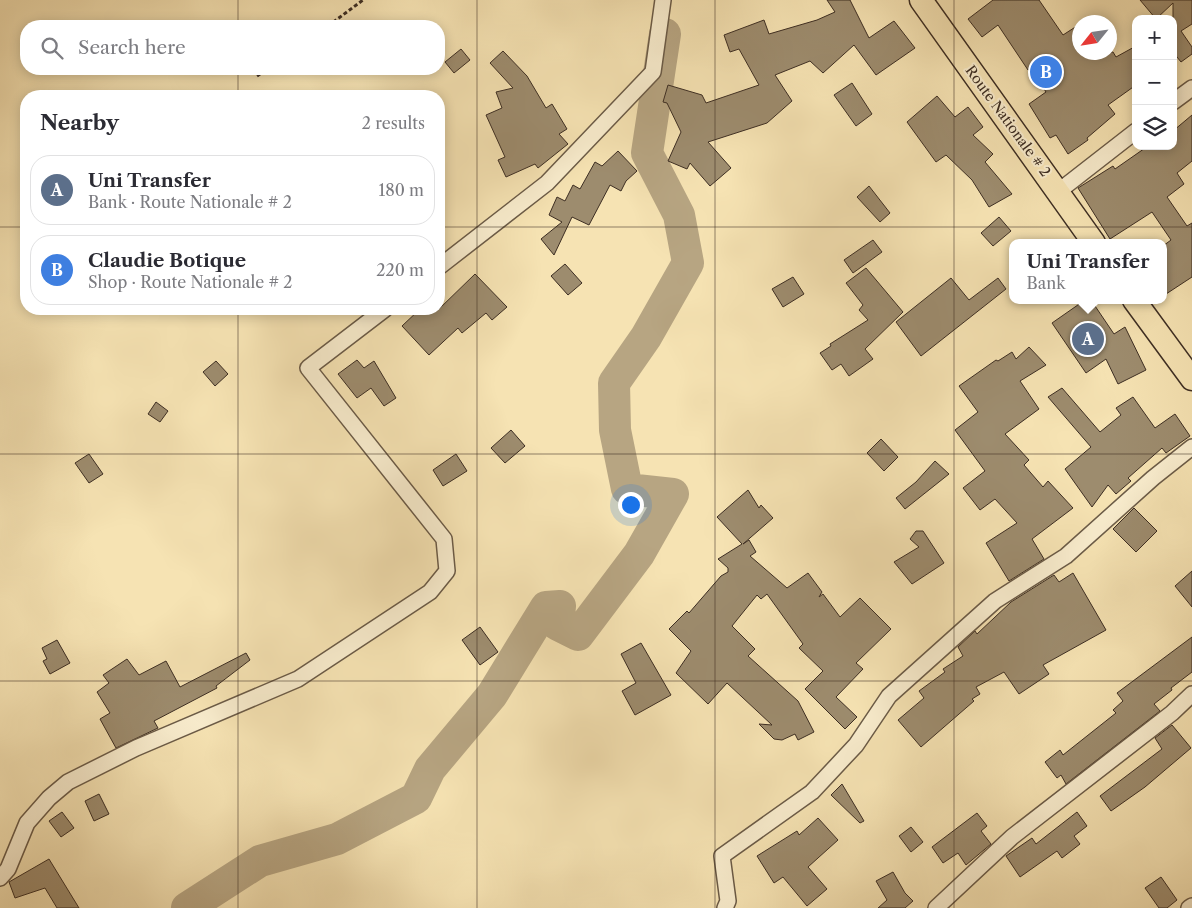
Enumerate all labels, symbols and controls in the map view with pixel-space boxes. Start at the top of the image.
north arrow [1072,15,1117,60]
map controls [1132,15,1177,150]
button: + [1132,15,1177,60]
search box [20,20,445,75]
icon: search [38,34,66,62]
text: Search here [78,36,186,59]
pin: B [1030,53,1062,91]
button: − [1132,60,1177,105]
street label: Route Nationale # 2 [962,62,1054,180]
button: layers [1132,105,1177,150]
text: Nearby [40,110,119,135]
text: 2 results [362,113,425,133]
text: Uni Transfer [88,169,211,192]
text: A [51,180,63,200]
text: 180 m [378,180,424,200]
text: Bank · Route Nationale # 2 [88,192,292,212]
popup [1009,239,1167,304]
text: Claudie Botique [88,249,246,272]
text: Uni Transfer [1027,250,1149,273]
text: B [51,260,63,280]
text: 220 m [376,260,424,280]
text: Shop · Route Nationale # 2 [88,272,293,292]
text: Bank [1027,273,1065,293]
pin: A [1072,320,1104,358]
your location [618,492,644,518]

